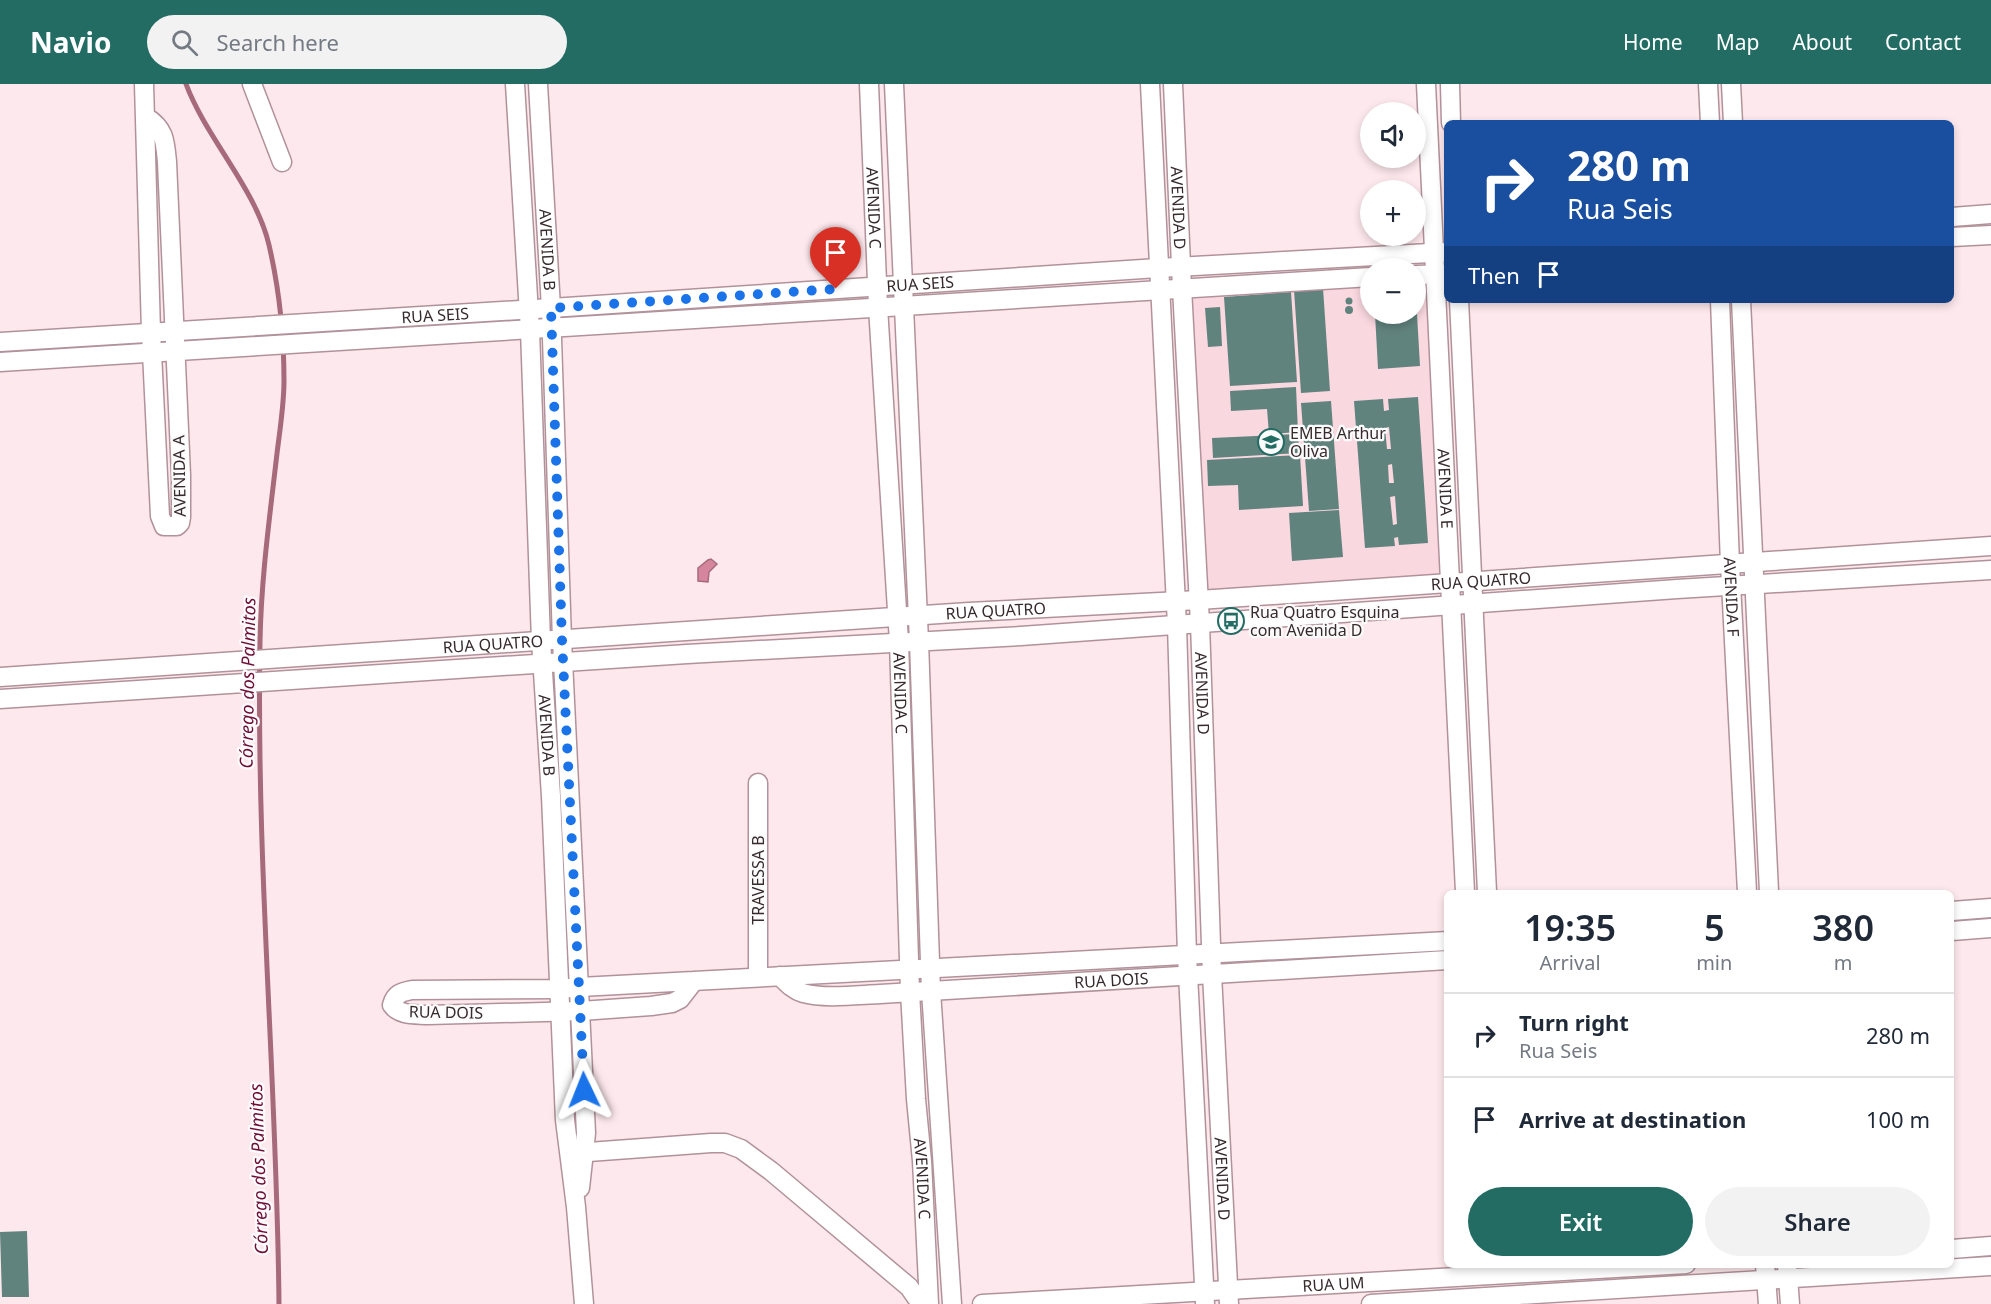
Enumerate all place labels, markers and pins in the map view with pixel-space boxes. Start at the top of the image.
pin [810,227,861,289]
place label: EMEB Arthur Oliva [1290,422,1386,462]
school or university icon: EMEB Arthur Oliva [1256,427,1286,457]
place label: Rua Quatro Esquina com Avenida D [1250,601,1400,641]
bus stop icon: Rua Quatro Esquina com Avenida D [1216,606,1246,636]

